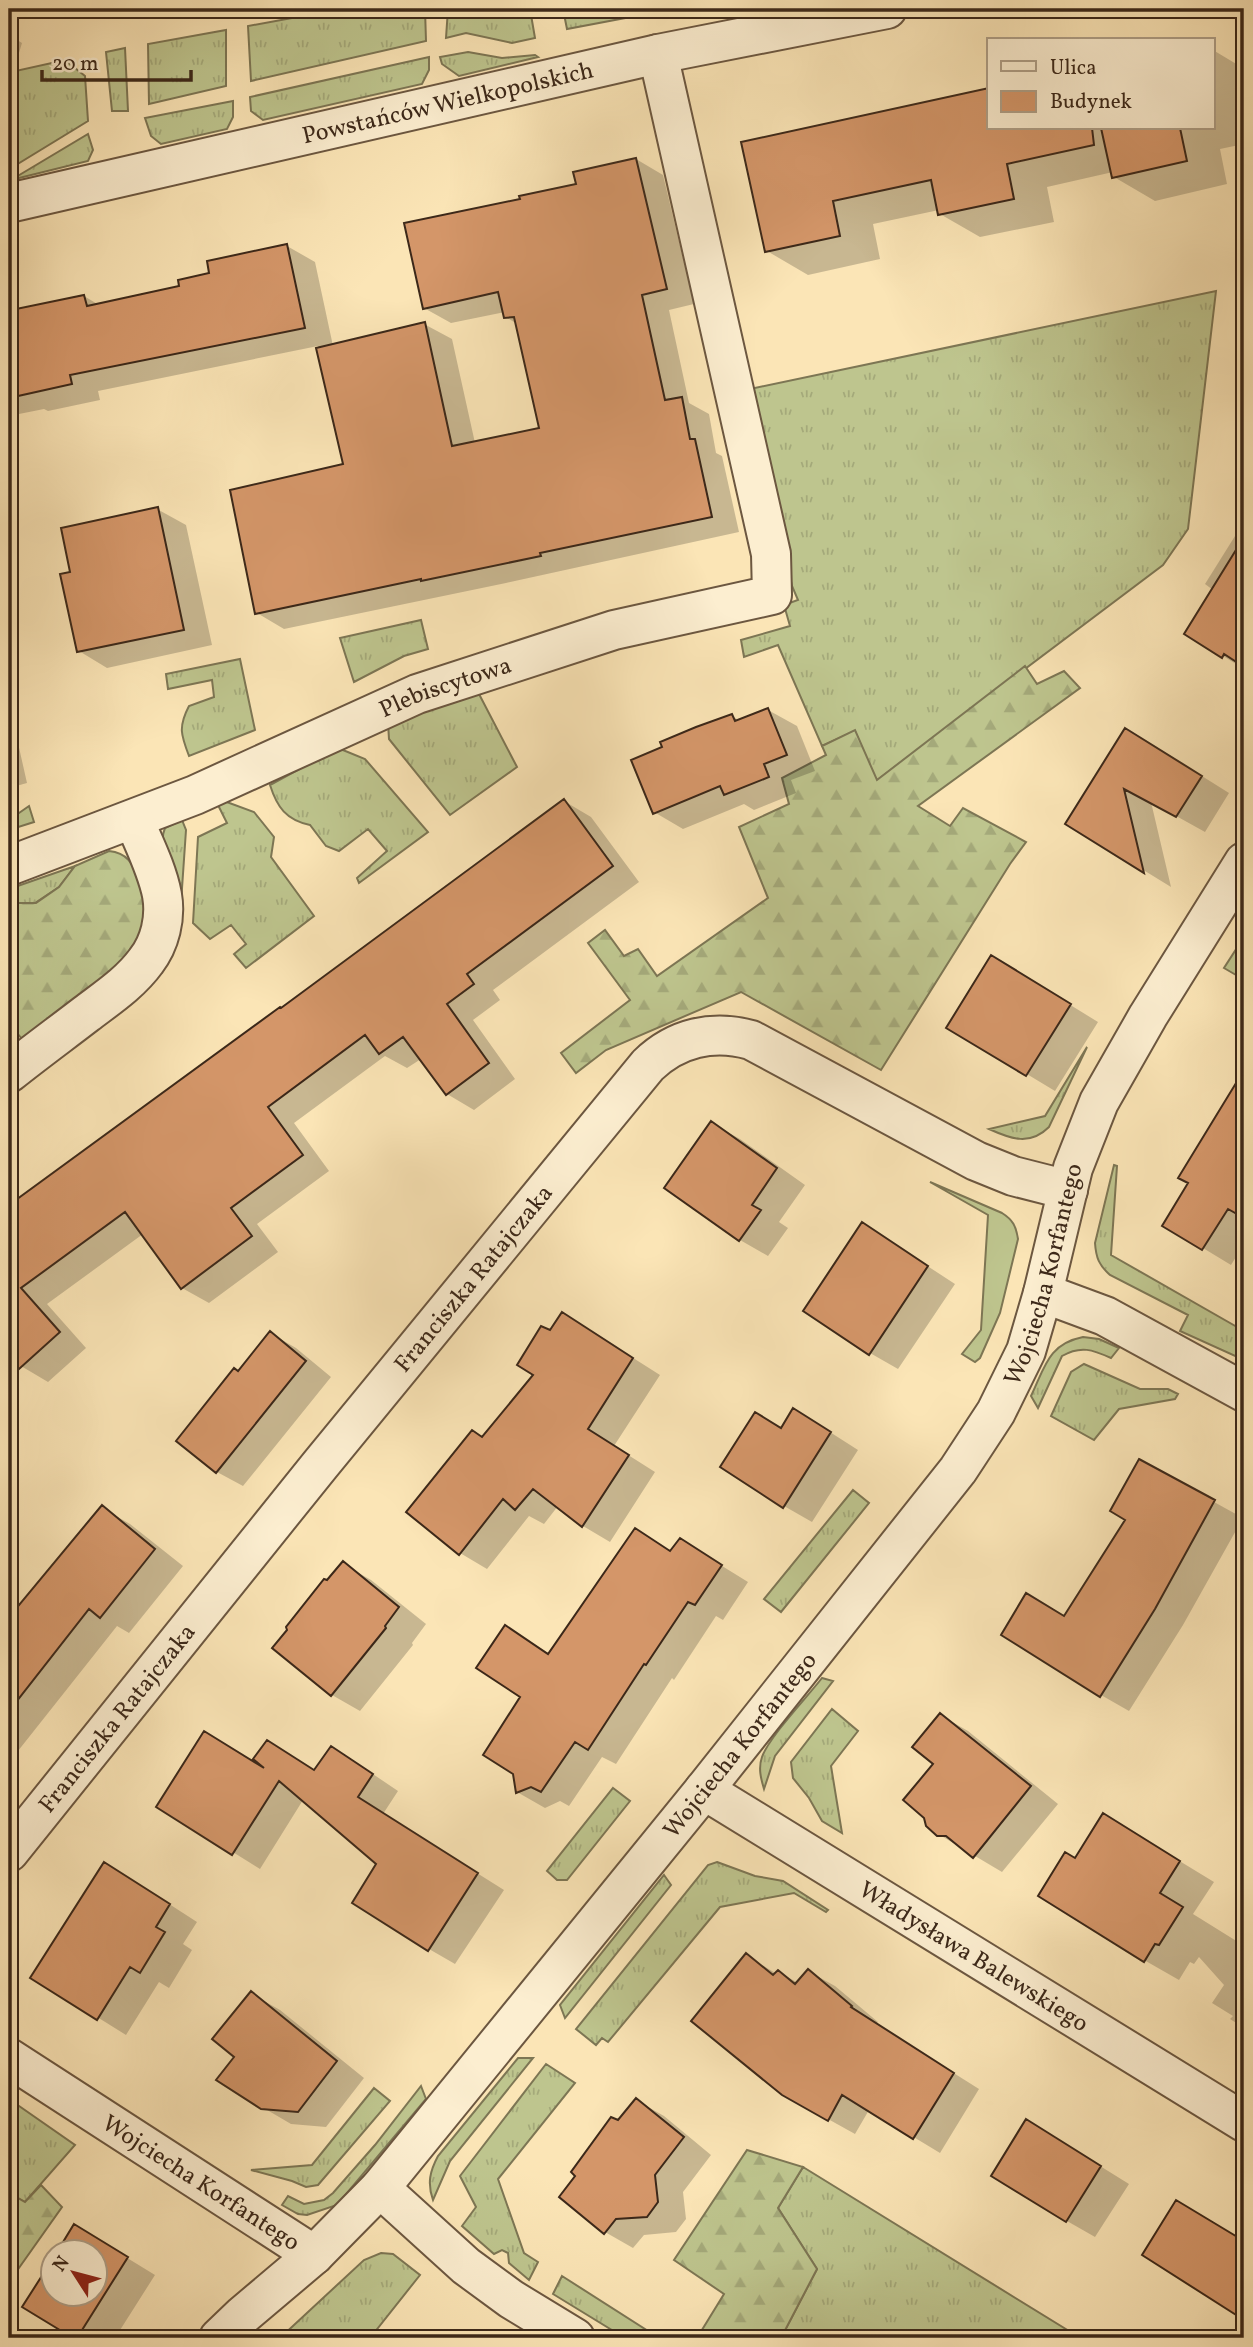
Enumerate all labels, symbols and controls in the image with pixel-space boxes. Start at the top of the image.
scale bar [42,38,191,82]
legend [987,38,1214,130]
text: 20 m [52,50,98,79]
street label: Powstańców Wielkopolskich [299,54,597,154]
text: Ulica [1050,54,1097,83]
text: Budynek [1050,88,1133,117]
street label: Plebiscytowa [374,649,516,728]
street label: Wojciecha Korfantego [997,1160,1093,1392]
street label: Franciszka Ratajczaka [387,1178,562,1381]
street label: Franciszka Ratajczaka [32,1617,205,1821]
street label: Wojciecha Korfantego [656,1646,826,1846]
street label: Władysława Balewskiego [851,1874,1095,2041]
street label: Wojciecha Korfantego [95,2107,306,2260]
north arrow [38,2238,108,2308]
text: N [47,2251,77,2277]

